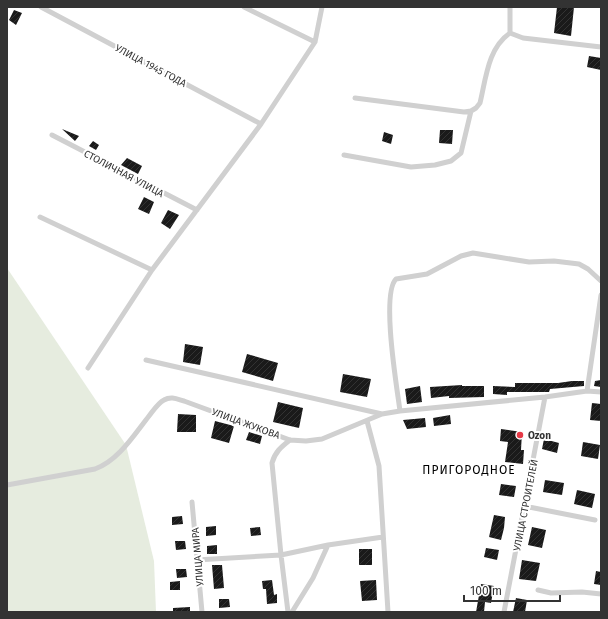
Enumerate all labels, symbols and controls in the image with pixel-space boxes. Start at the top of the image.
street label: УЛИЦА 1945 ГОДА [113,42,189,90]
street label: СТОЛИЧНАЯ УЛИЦА [82,148,166,200]
street label: УЛИЦА ЖУКОВА [210,406,282,442]
marker: Ozon [515,430,525,440]
place label: Ozon [528,430,551,442]
street label: УЛИЦА СТРОИТЕЛЕЙ [510,458,541,552]
district label: ПРИГОРОДНОЕ [422,463,516,477]
street label: УЛИЦА МИРА [189,527,207,587]
scale bar [464,577,560,603]
text: 100 m [470,584,502,598]

